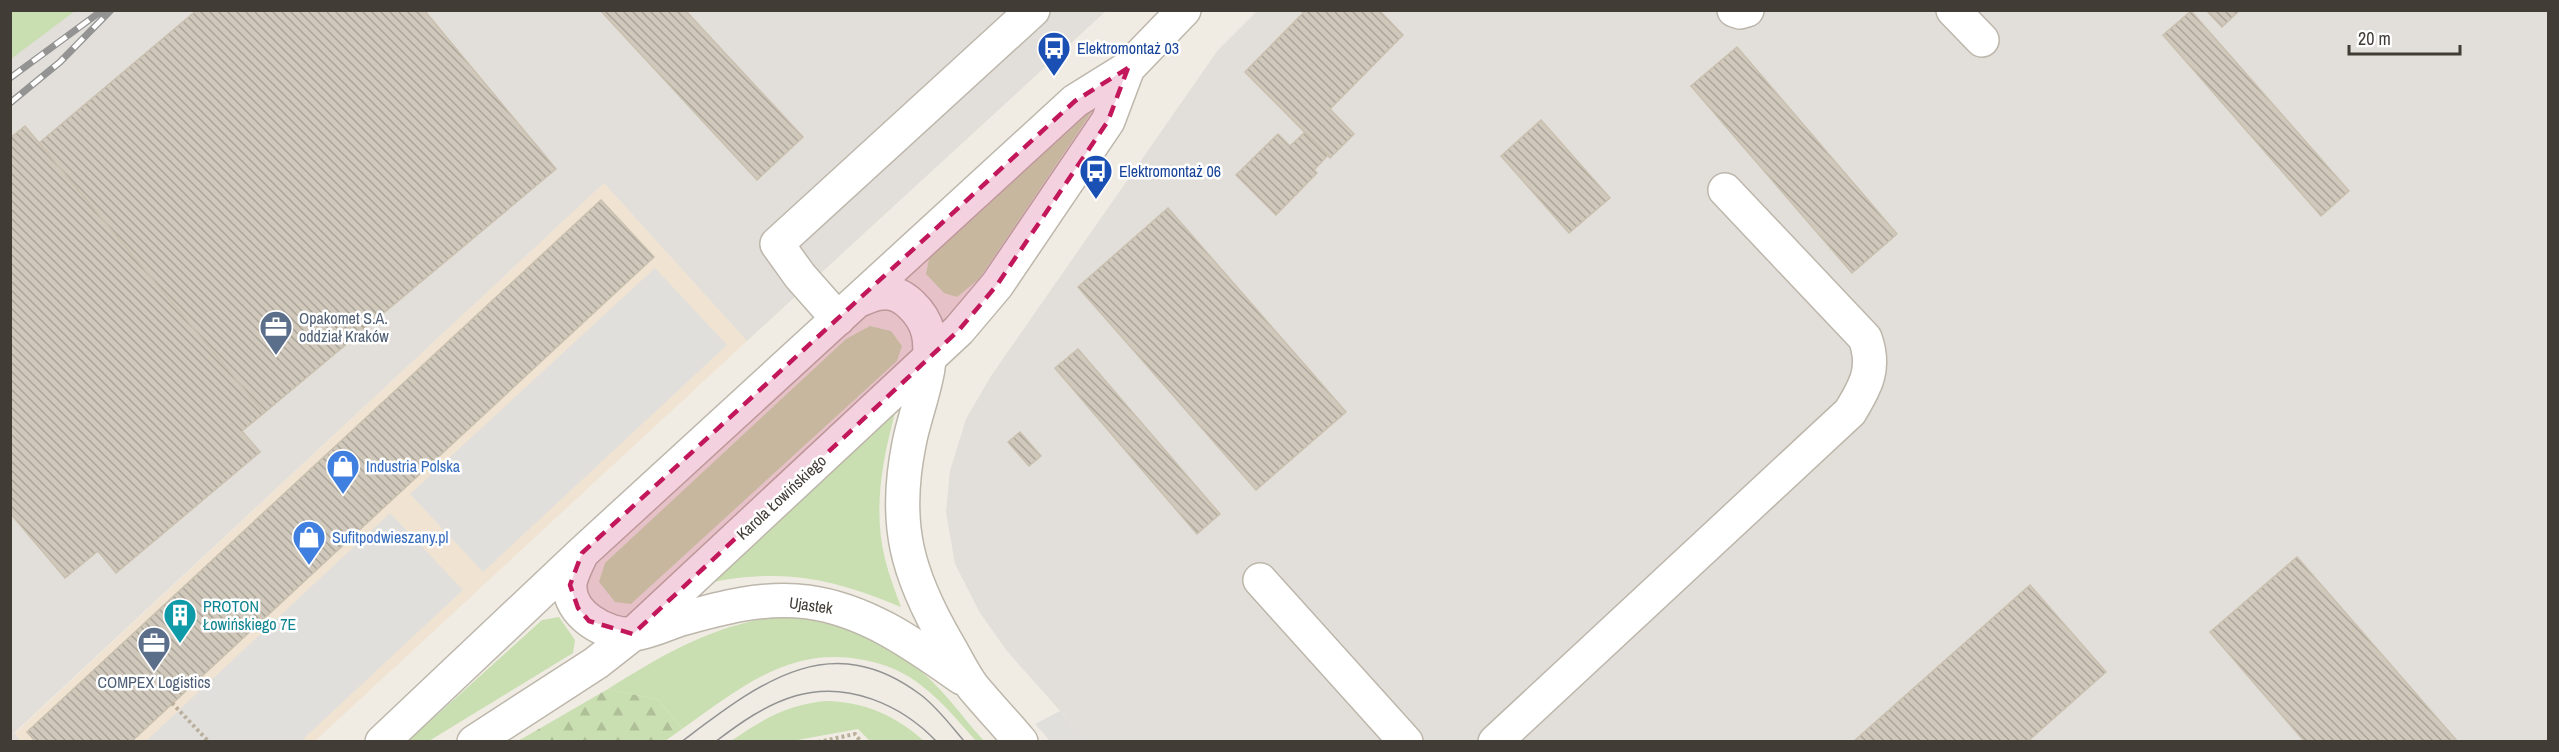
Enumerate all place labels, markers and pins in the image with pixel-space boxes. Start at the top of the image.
bus stop icon: Elektromontaż 03 [1036,30,1072,77]
place label: Elektromontaż 03 [1077,37,1179,59]
bus stop icon: Elektromontaż 06 [1078,153,1114,200]
place label: Elektromontaż 06 [1119,160,1221,182]
place label: Opakomet S.A. oddział Kraków [299,307,389,347]
office icon: Opakomet S.A. oddział Kraków [258,309,294,356]
shop icon: Industria Polska [325,448,361,495]
place label: Industria Polska [366,455,461,477]
shop icon: Sufitpodwieszany.pl [291,519,327,566]
place label: Sufitpodwieszany.pl [332,526,449,548]
place label: PROTON Łowińskiego 7E [203,595,296,635]
building icon: PROTON Łowińskiego 7E [162,597,198,644]
office icon: COMPEX Logistics [136,625,172,672]
place label: COMPEX Logistics [97,671,211,693]

